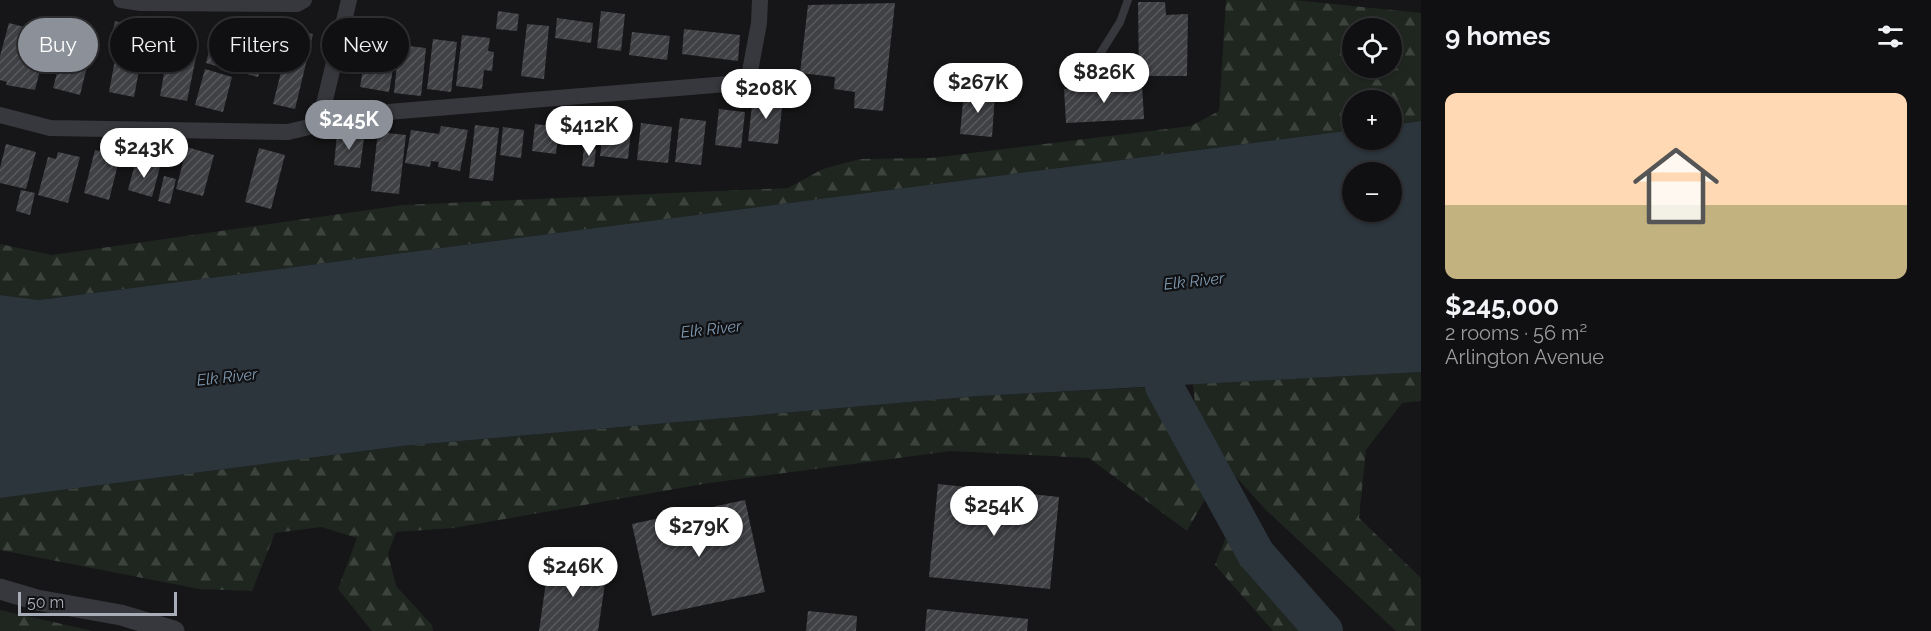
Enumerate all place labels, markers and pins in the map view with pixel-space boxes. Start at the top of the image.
pin: $826K [1062,53,1146,104]
pin: $267K [936,63,1020,114]
pin: $208K [724,69,808,120]
pin: $245K [307,100,391,151]
pin: $412K [547,106,631,157]
pin: $243K [102,128,186,179]
pin: $254K [952,486,1036,537]
pin: $279K [657,507,741,558]
pin: $246K [531,547,615,598]

